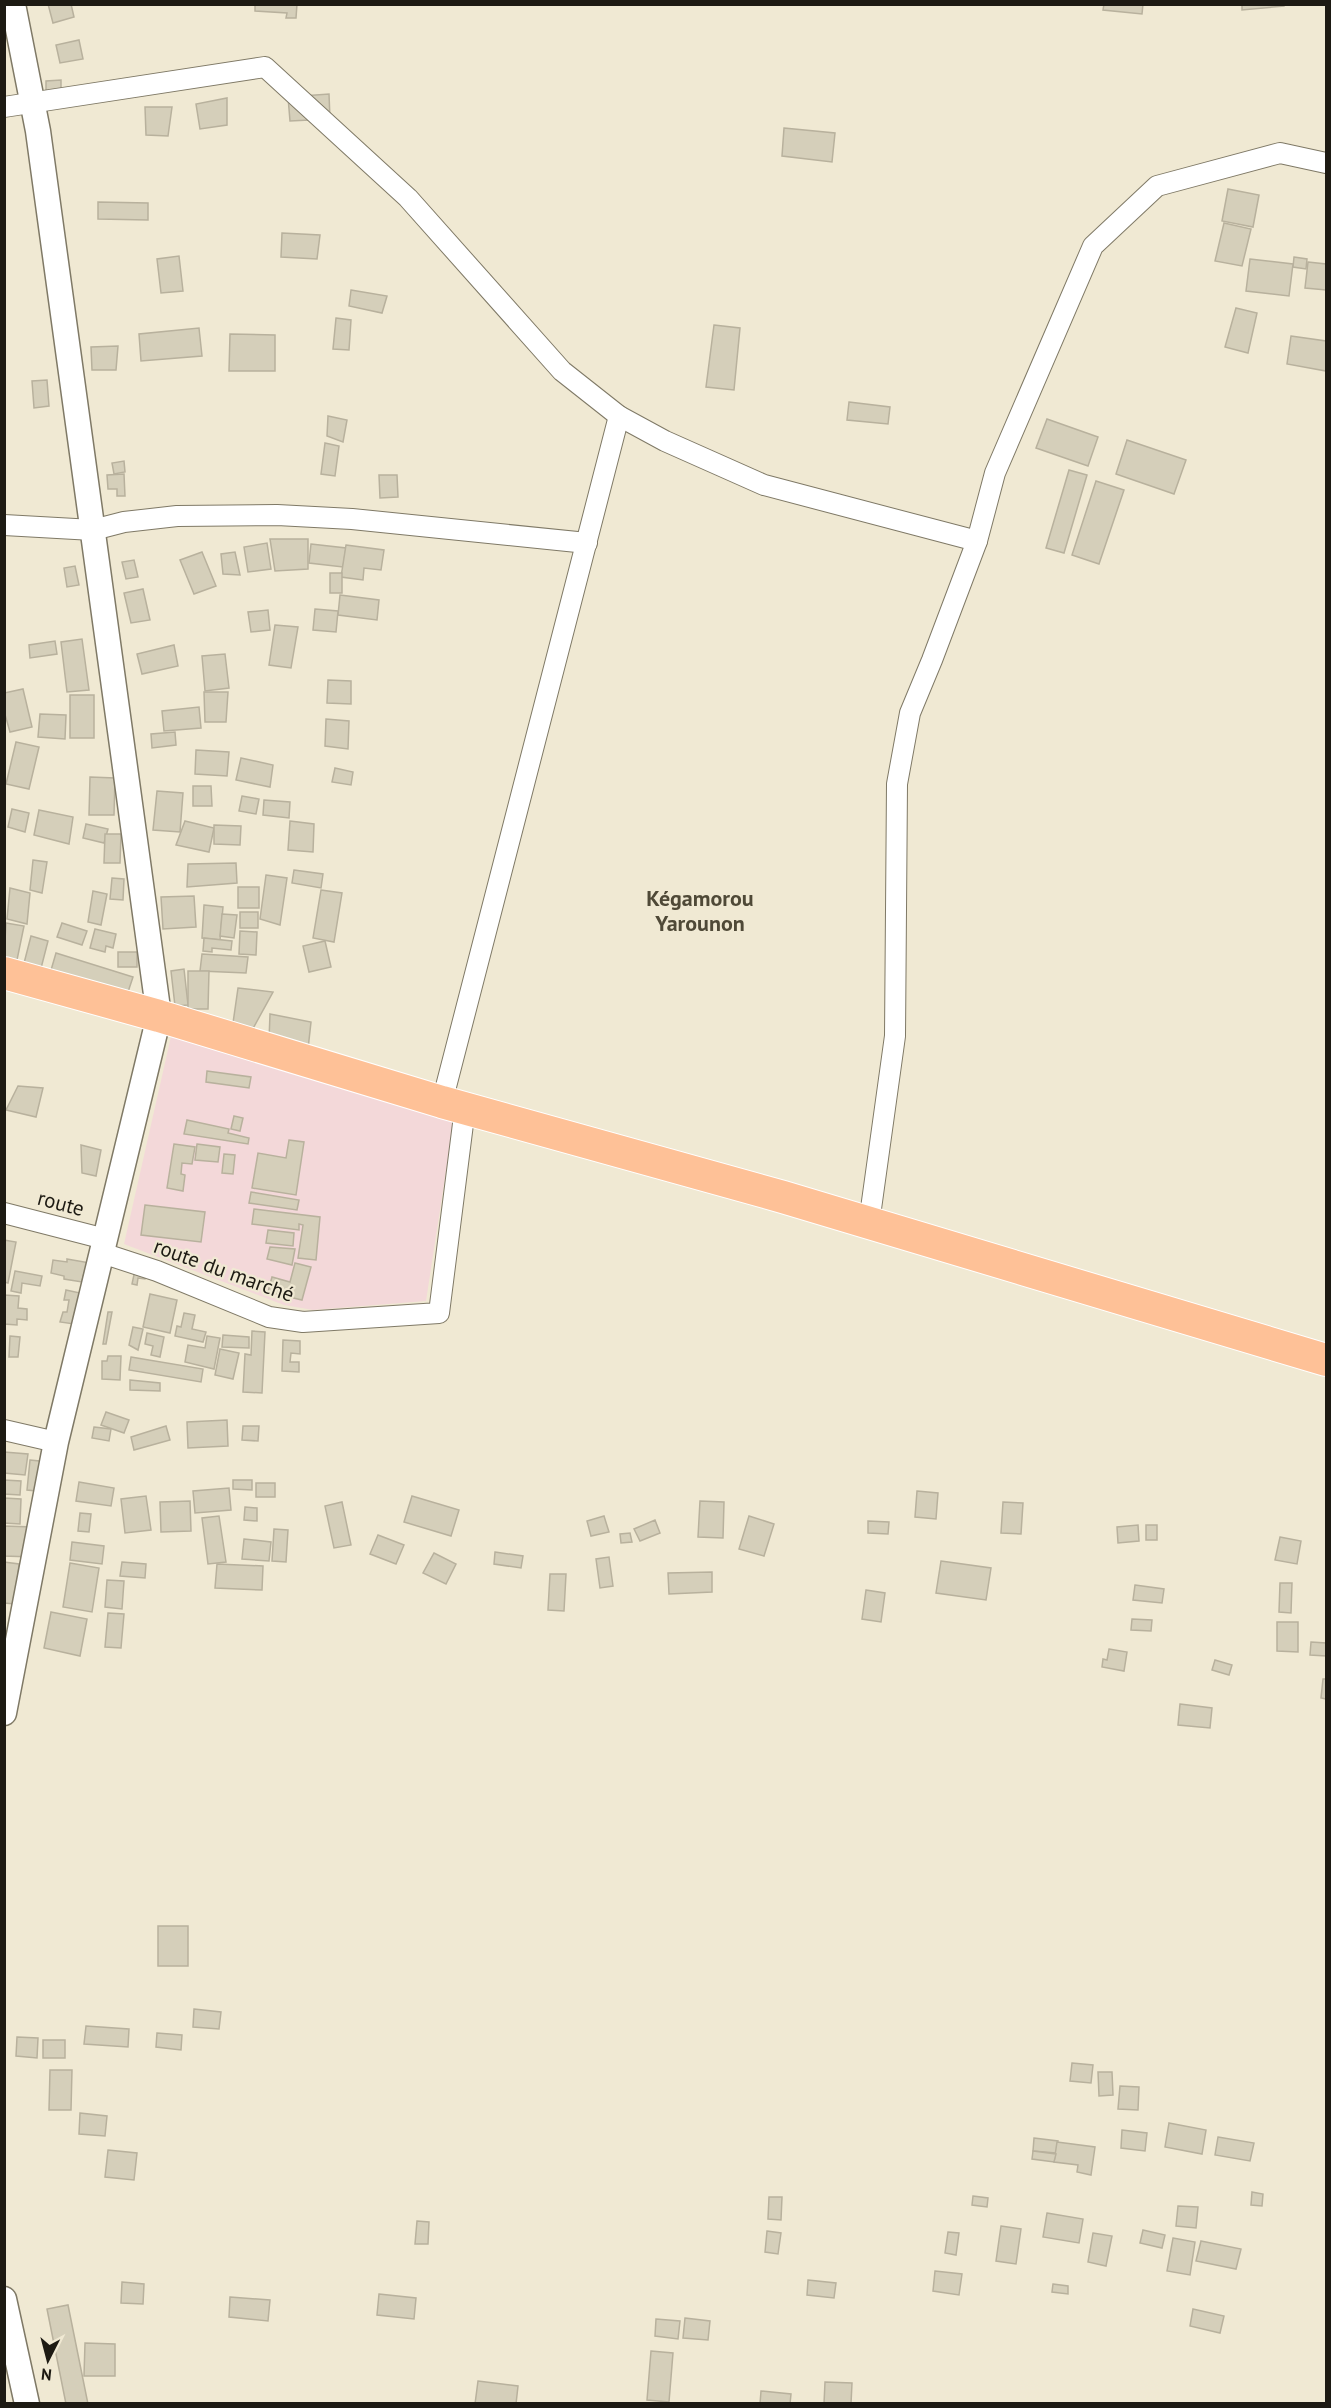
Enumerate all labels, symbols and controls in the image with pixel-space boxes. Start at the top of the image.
district label: Kégamorou Yarounon [646,884,754,937]
street label: route [35,1184,87,1222]
street label: route du marché [150,1232,298,1308]
north arrow [18,2330,78,2390]
text: N [40,2364,53,2385]

